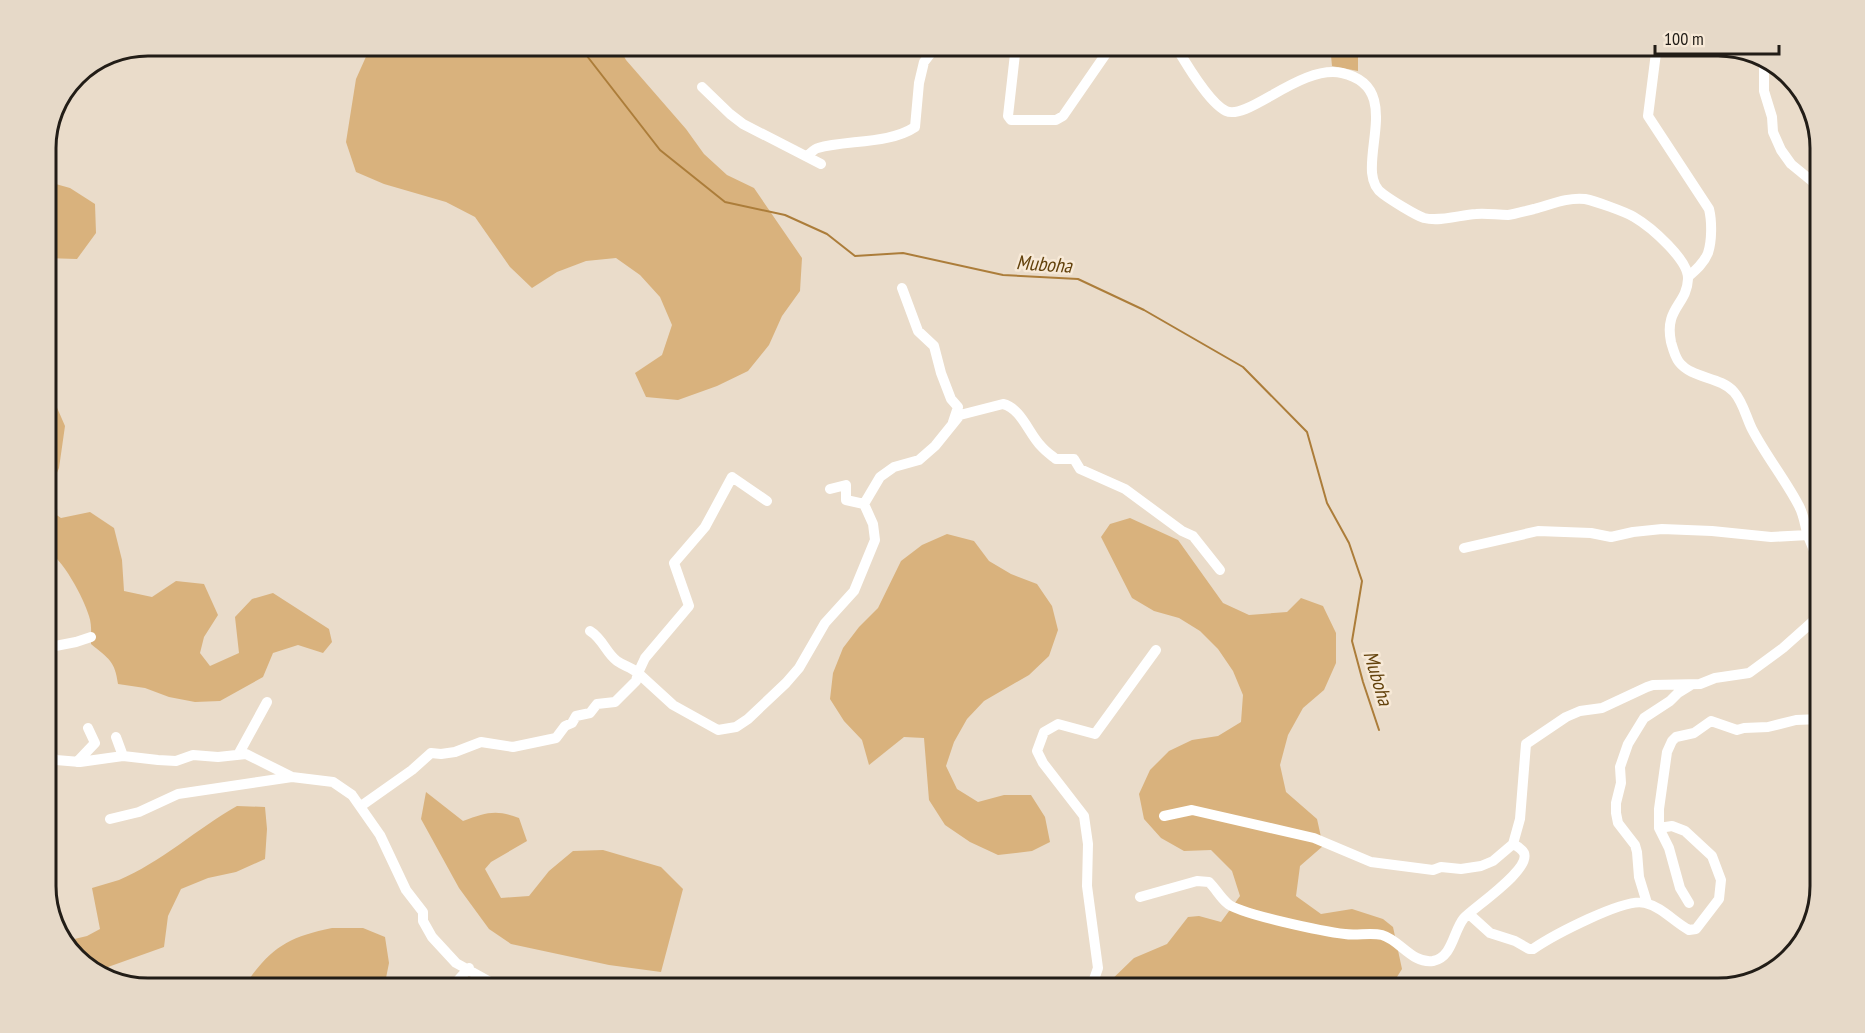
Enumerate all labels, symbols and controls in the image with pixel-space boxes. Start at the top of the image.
scale bar [1655,18,1780,56]
text: 100 m [1664,27,1704,50]
water label: Muboha [1015,249,1074,279]
water label: Muboha [1357,648,1399,709]

